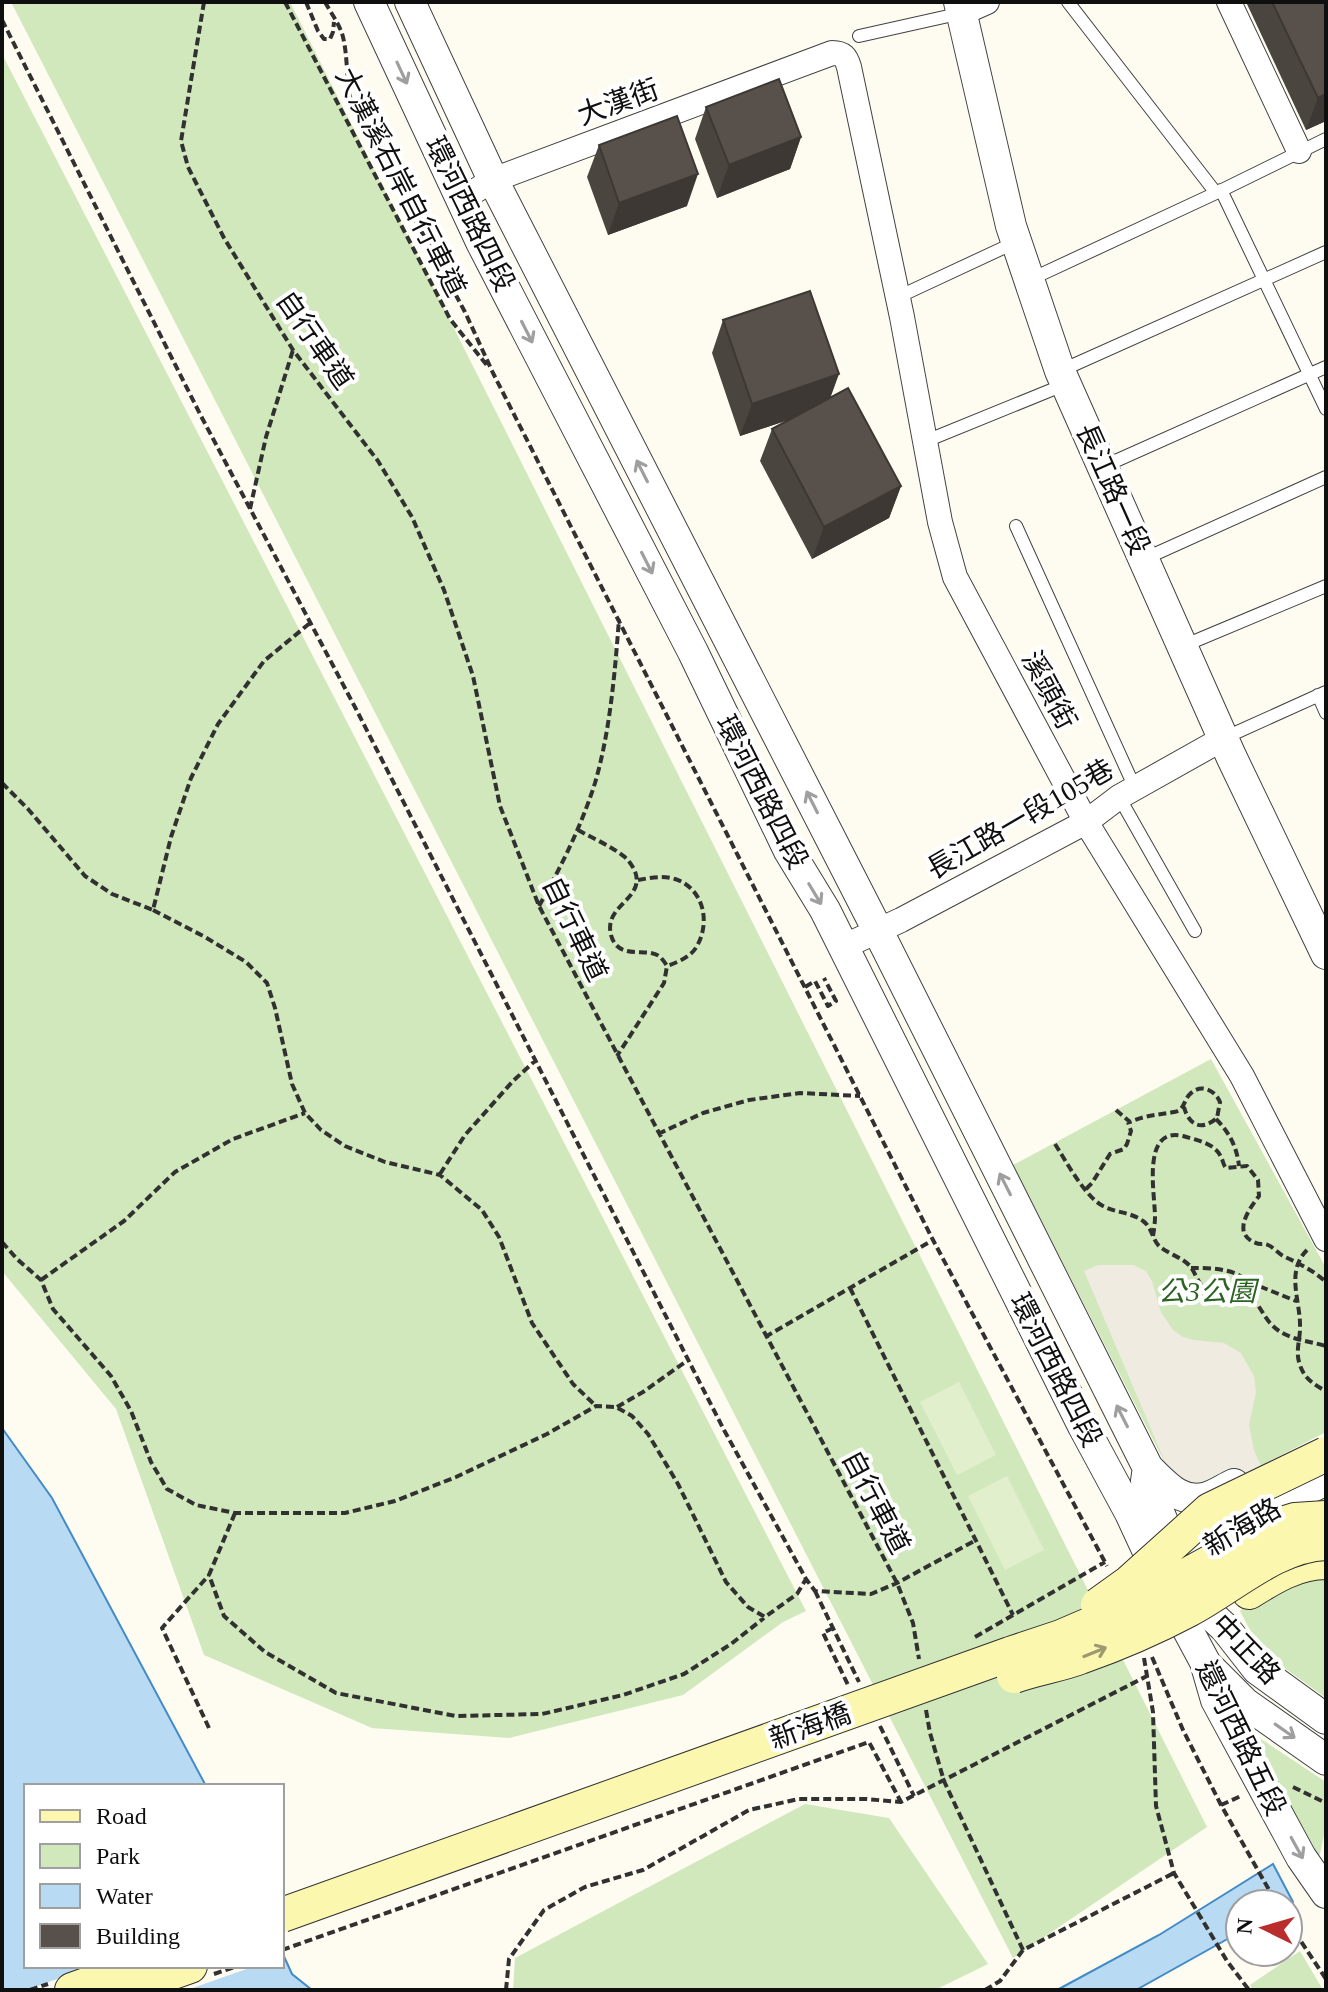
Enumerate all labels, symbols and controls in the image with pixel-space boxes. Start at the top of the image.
one-way arrow [396,60,411,84]
street label: 大漢溪右岸自行車道 [330,63,472,301]
street label: 大漢街 [573,73,663,131]
street label: 環河西路四段 [419,132,521,296]
street label: 自行車道 [270,285,360,395]
one-way arrow [520,320,536,344]
street label: 長江路一段 [1070,419,1156,559]
one-way arrow [634,459,649,483]
one-way arrow [639,551,655,575]
street label: 溪頭街 [1016,646,1082,734]
street label: 環河西路四段 [710,710,814,874]
street label: 長江路一段105巷 [921,753,1119,885]
one-way arrow [803,791,819,815]
street label: 自行車道 [537,872,613,986]
one-way arrow [808,882,824,905]
one-way arrow [997,1172,1012,1196]
park label: 公3公園 [1158,1276,1260,1307]
street label: 環河西路四段 [1004,1288,1108,1452]
one-way arrow [1114,1405,1129,1429]
street label: 自行車道 [836,1445,916,1559]
street label: 新海路 [1198,1492,1286,1562]
street label: 中正路 [1206,1608,1286,1690]
one-way arrow [1082,1643,1107,1658]
street label: 還河西路五段 [1190,1656,1292,1820]
street label: 新海橋 [765,1697,855,1755]
one-way arrow [1273,1723,1295,1739]
legend [24,1784,284,1968]
text: Road [96,1803,147,1829]
one-way arrow [1290,1836,1305,1860]
text: Park [96,1843,140,1869]
text: Water [96,1883,153,1909]
north arrow [1224,1888,1304,1968]
text: N [1231,1917,1258,1935]
text: Building [96,1923,180,1949]

